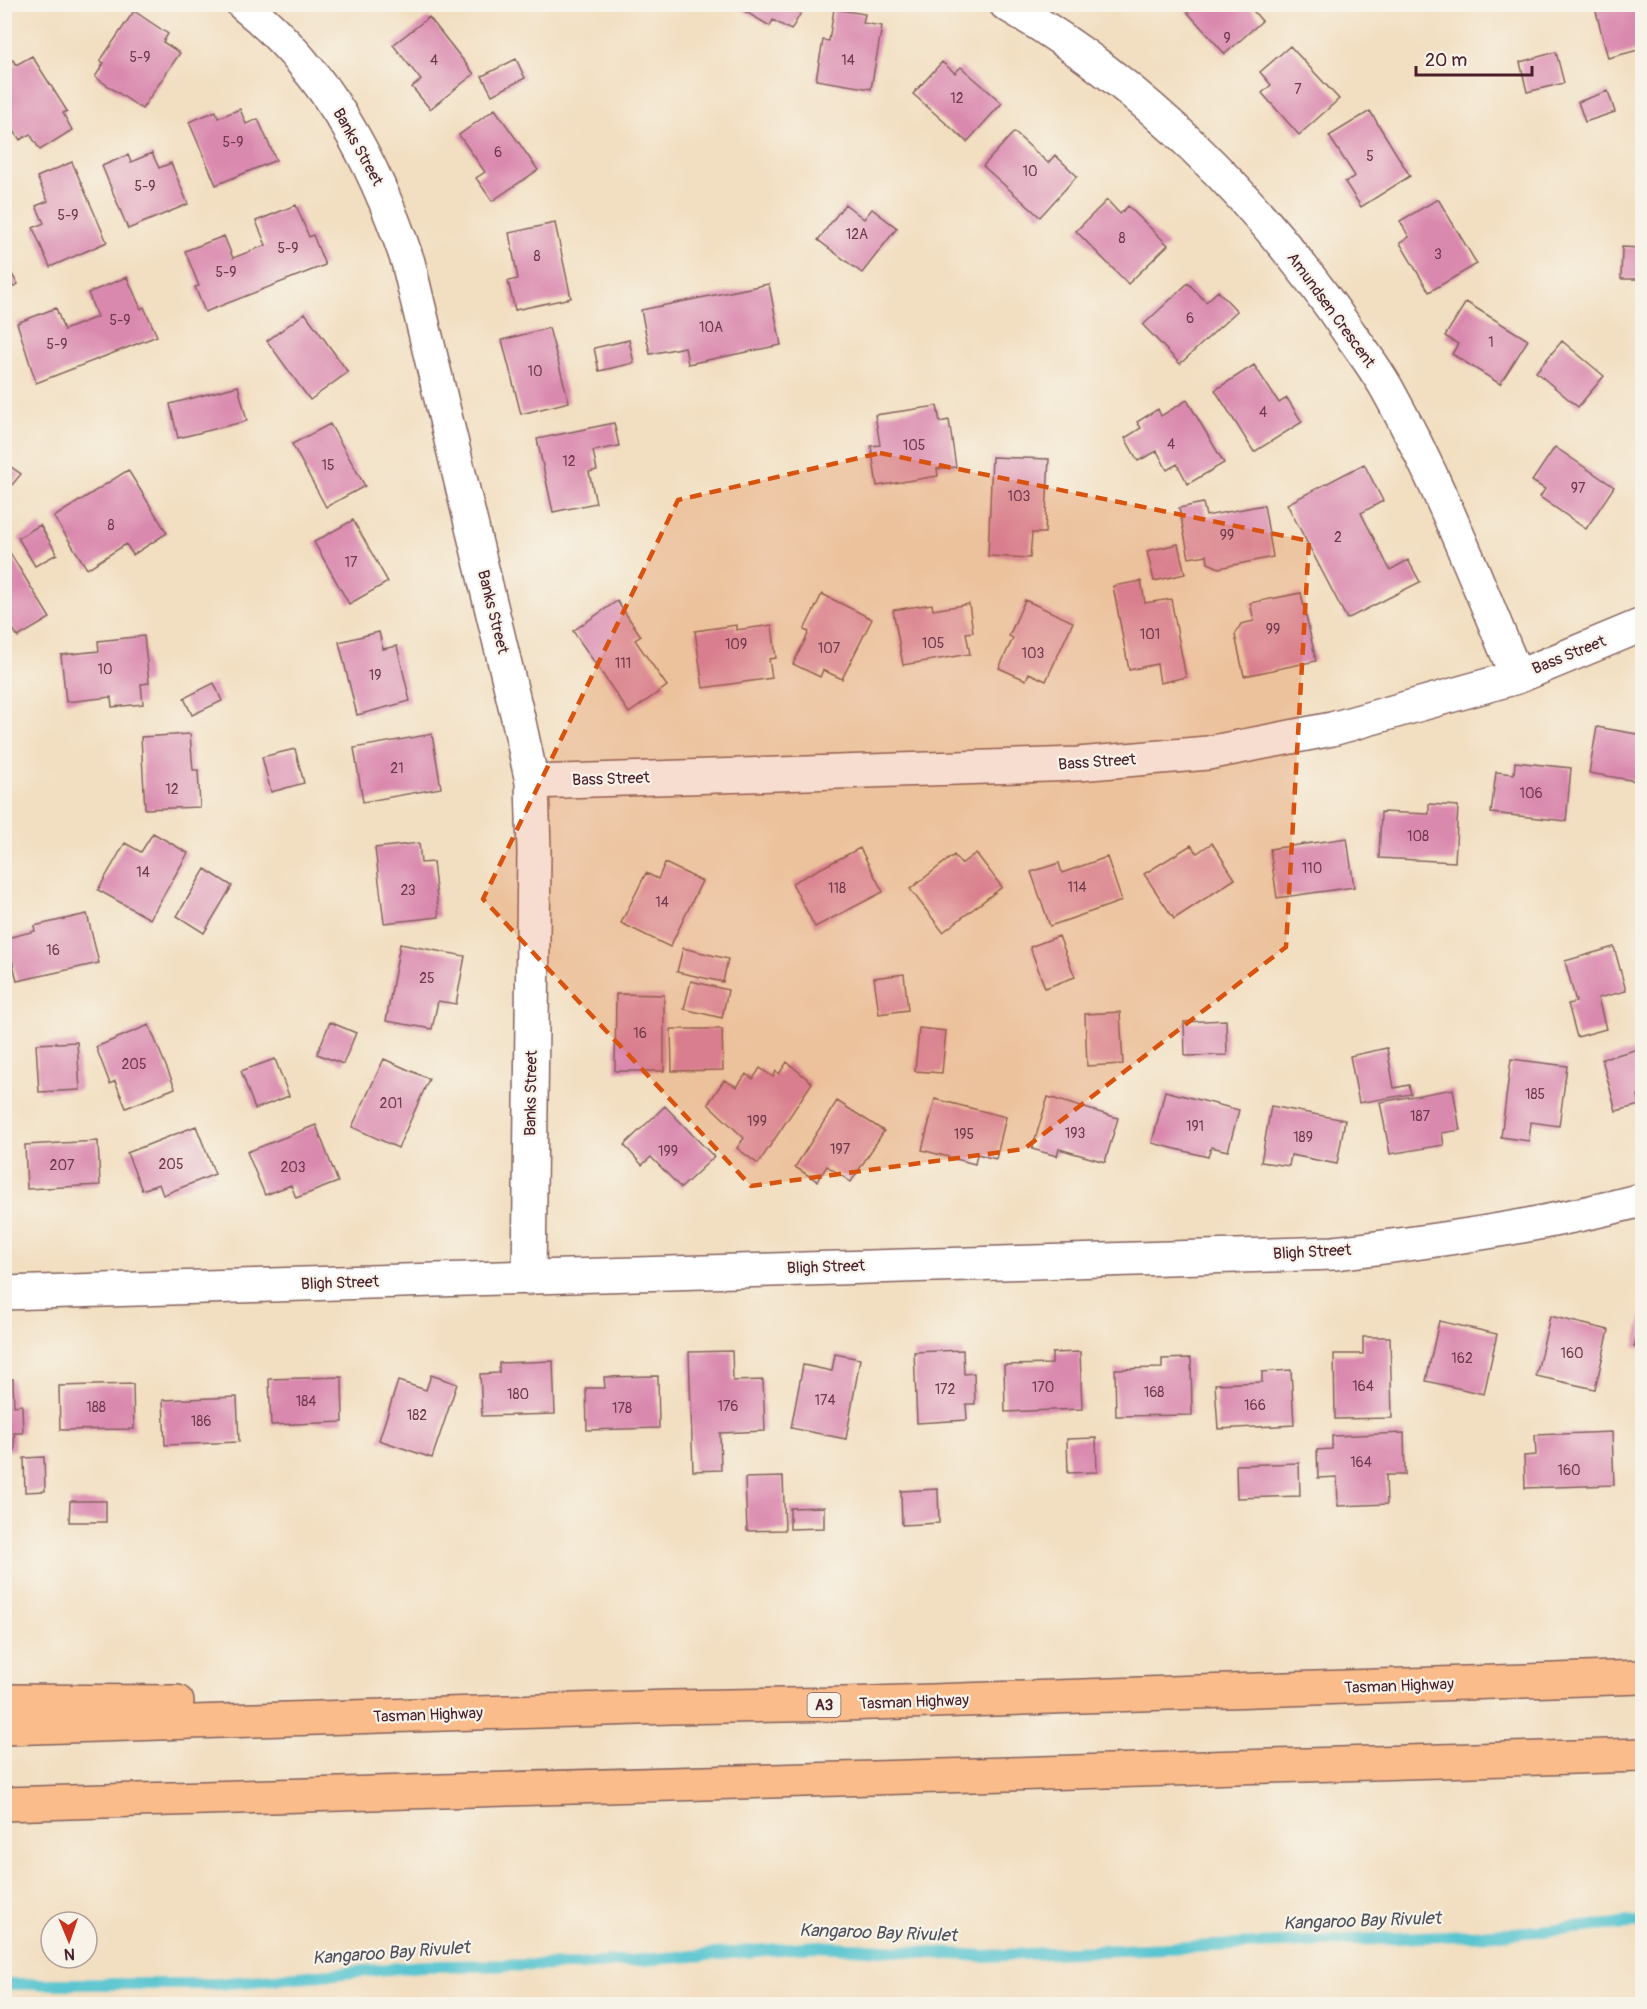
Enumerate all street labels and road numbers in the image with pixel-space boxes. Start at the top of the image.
street label: Banks Street [328,105,388,190]
street label: Amundsen Crescent [1282,248,1380,372]
street label: Banks Street [473,568,513,657]
street label: Bass Street [1529,631,1609,679]
street label: Bass Street [1058,749,1137,775]
street label: Bass Street [572,768,651,790]
street label: Banks Street [520,1049,542,1136]
street label: Bligh Street [1272,1240,1352,1264]
street label: Bligh Street [787,1256,866,1278]
street label: Bligh Street [301,1272,380,1294]
street label: Tasman Highway [1344,1674,1454,1698]
street label: Tasman Highway [859,1690,969,1714]
road number: A3 [808,1693,840,1717]
street label: Tasman Highway [373,1703,483,1727]

